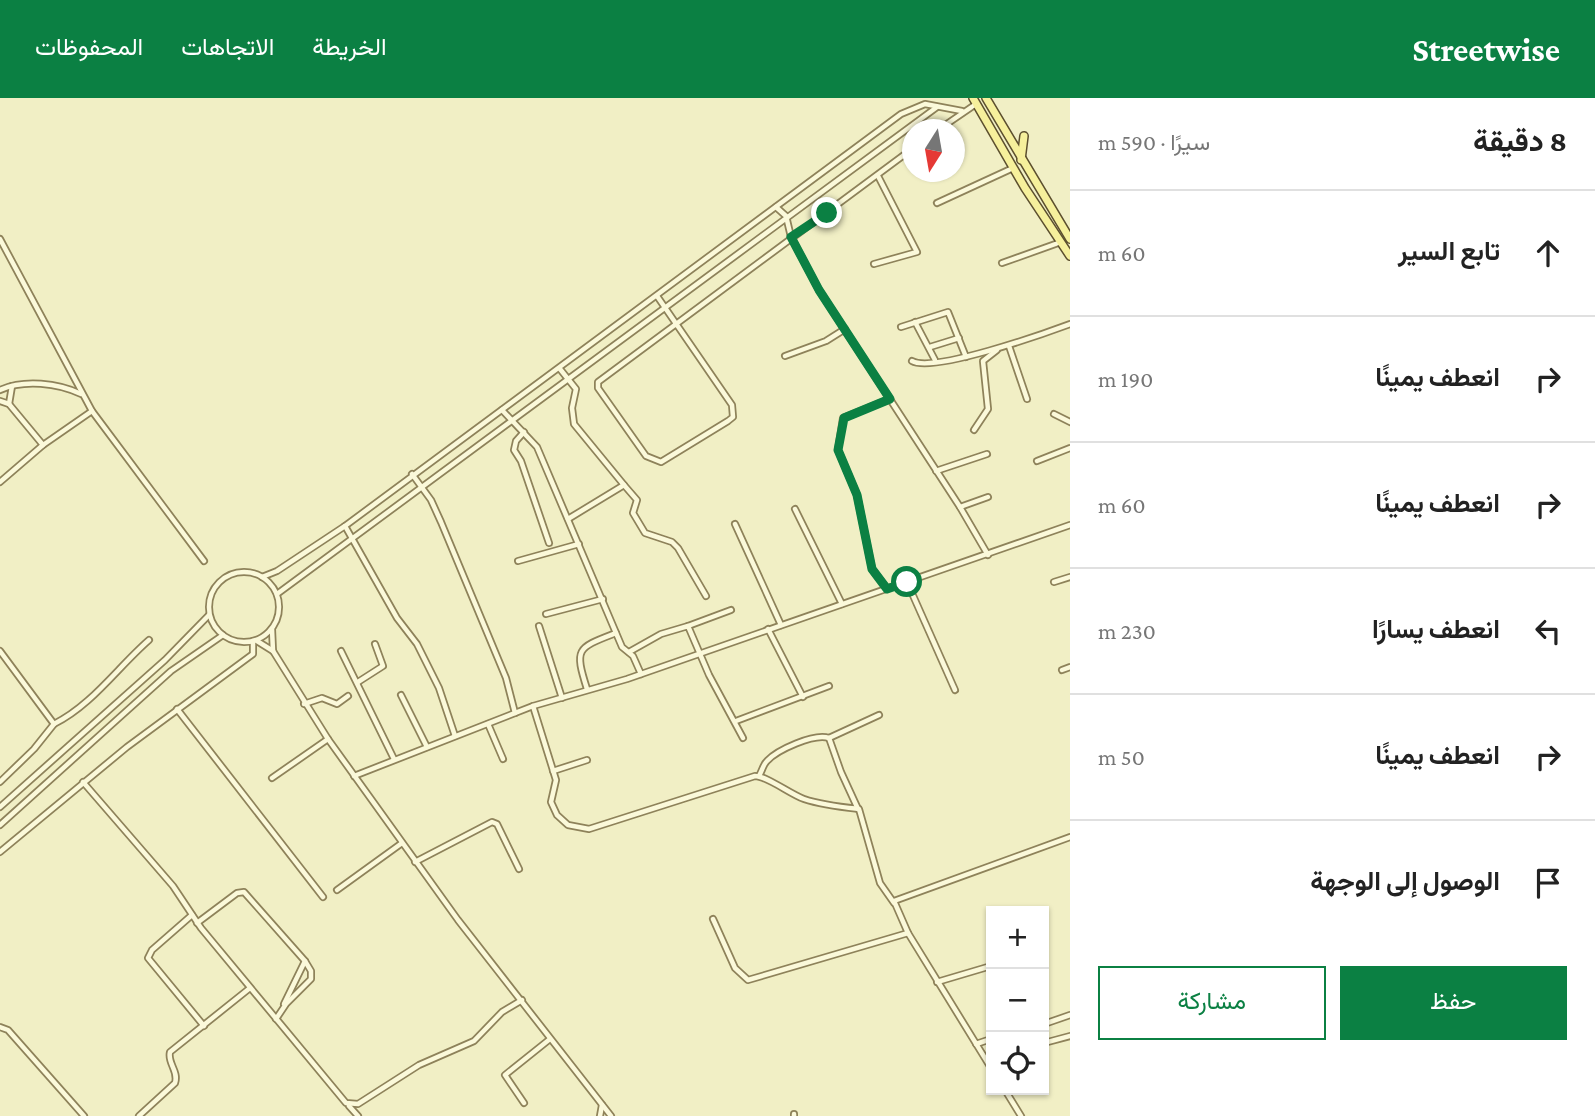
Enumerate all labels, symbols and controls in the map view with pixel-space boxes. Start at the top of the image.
text: Streetwise [1412,31,1560,68]
text: المحفوظات [35,33,143,60]
text: الاتجاهات [181,33,274,60]
text: الخريطة [312,33,387,60]
north arrow [902,119,965,182]
text: 8 دقيقة [1473,124,1567,157]
text: سيرًا · 590 m [1098,129,1210,155]
route end [811,197,842,228]
icon: ahead [1529,234,1567,272]
text: تابع السير [1398,237,1500,266]
text: 60 m [1098,240,1146,266]
icon: right [1529,360,1567,398]
text: انعطف يمينًا [1375,363,1500,392]
text: 190 m [1098,366,1153,392]
icon: right [1529,486,1567,524]
text: انعطف يمينًا [1375,489,1500,518]
text: 60 m [1098,492,1146,518]
route start [891,566,922,597]
icon: left [1529,612,1567,650]
text: انعطف يسارًا [1372,615,1500,644]
text: 230 m [1098,618,1156,644]
icon: right [1529,738,1567,776]
text: انعطف يمينًا [1375,741,1500,770]
text: 50 m [1098,744,1145,770]
icon: arrive [1529,864,1567,902]
text: الوصول إلى الوجهة [1310,867,1500,896]
map controls [986,906,1049,1095]
button: + [986,906,1049,969]
button: مشاركة [1098,966,1326,1040]
button: حفظ [1340,966,1567,1040]
button: − [986,969,1049,1032]
button: locate [986,1032,1049,1095]

